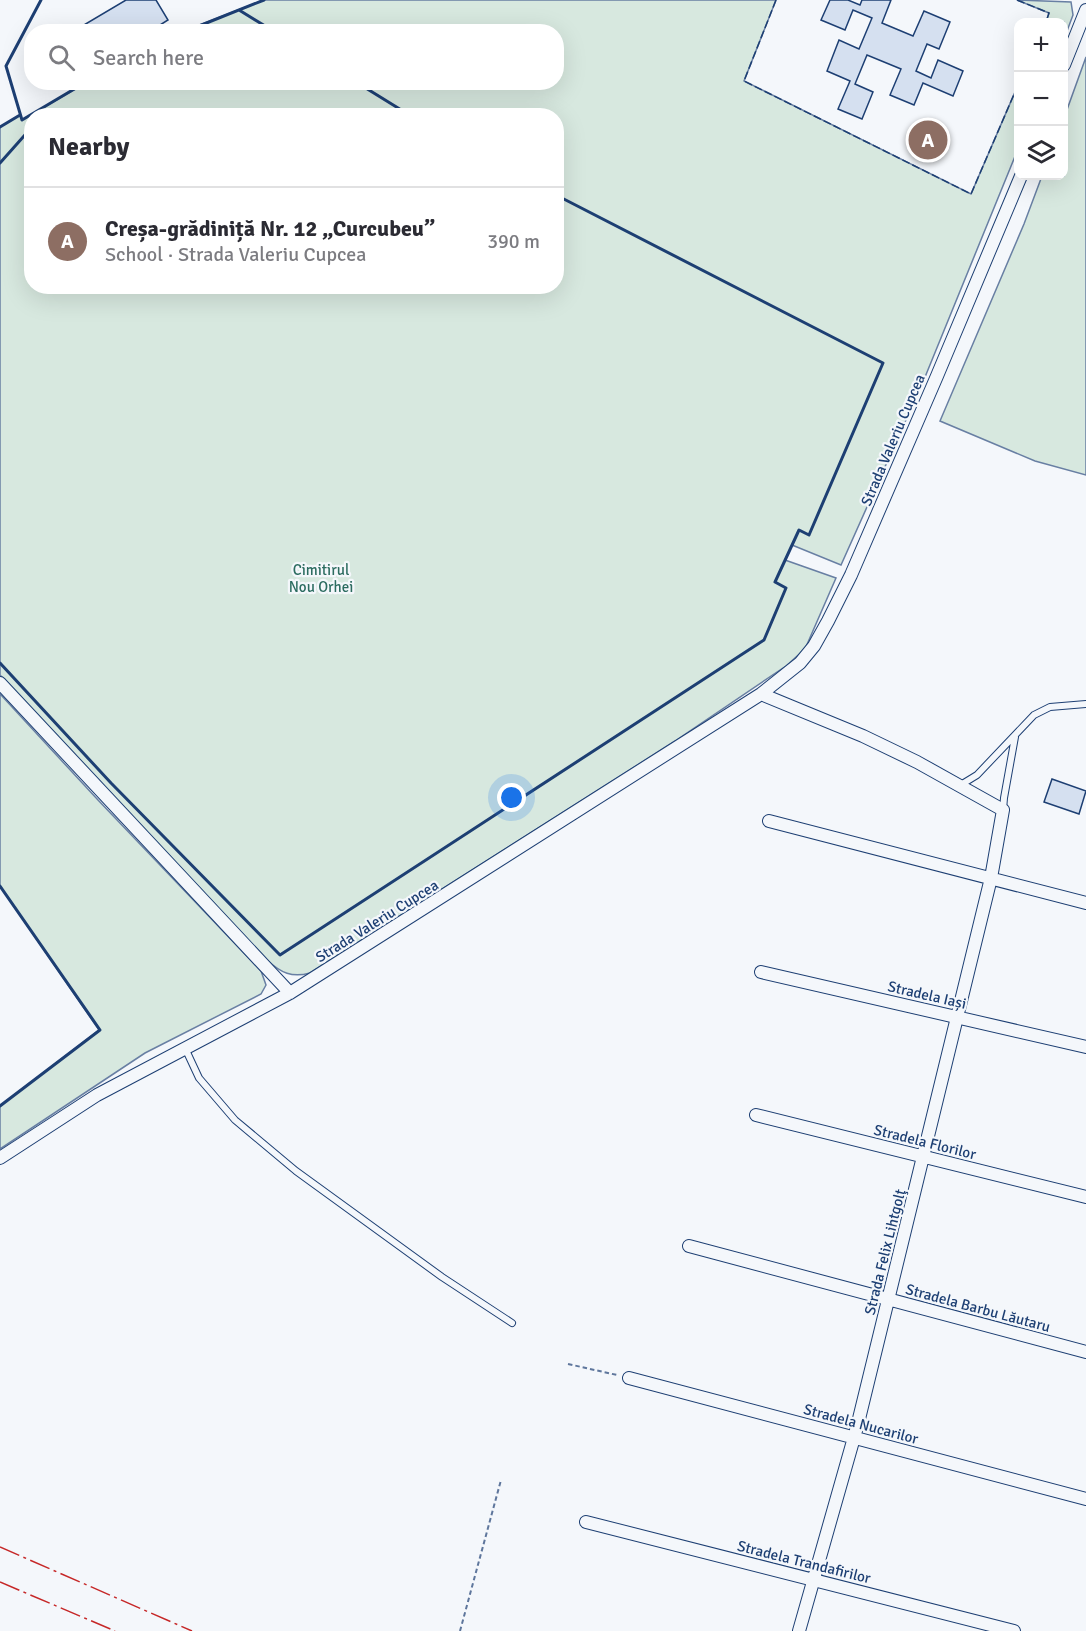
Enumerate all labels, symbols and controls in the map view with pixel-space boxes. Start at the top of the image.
map controls [1014,18,1068,180]
button: + [1014,18,1068,72]
search box [24,24,564,90]
icon: search [45,41,78,74]
text: Search here [93,44,204,71]
button: − [1014,72,1068,126]
pin: A [908,118,948,162]
button: layers [1014,126,1068,180]
text: Nearby [48,131,129,163]
text: Creșa-grădiniță Nr. 12 „Curcubeu” [105,215,435,242]
text: A [61,229,74,254]
text: 390 m [487,229,540,254]
text: School · Strada Valeriu Cupcea [105,242,366,267]
street label: Strada Valeriu Cupcea [857,371,929,509]
park label: Cimitirul Nou Orhei [289,561,353,596]
your location [497,783,526,812]
street label: Strada Valeriu Cupcea [312,876,442,966]
street label: Stradela Iași [886,977,968,1013]
street label: Stradela Florilor [872,1121,978,1164]
street label: Strada Felix Lihtgolţ [861,1187,909,1317]
street label: Stradela Barbu Lăutaru [904,1280,1052,1336]
street label: Stradela Nucarilor [802,1400,921,1448]
street label: Stradela Trandafirilor [735,1537,873,1587]

